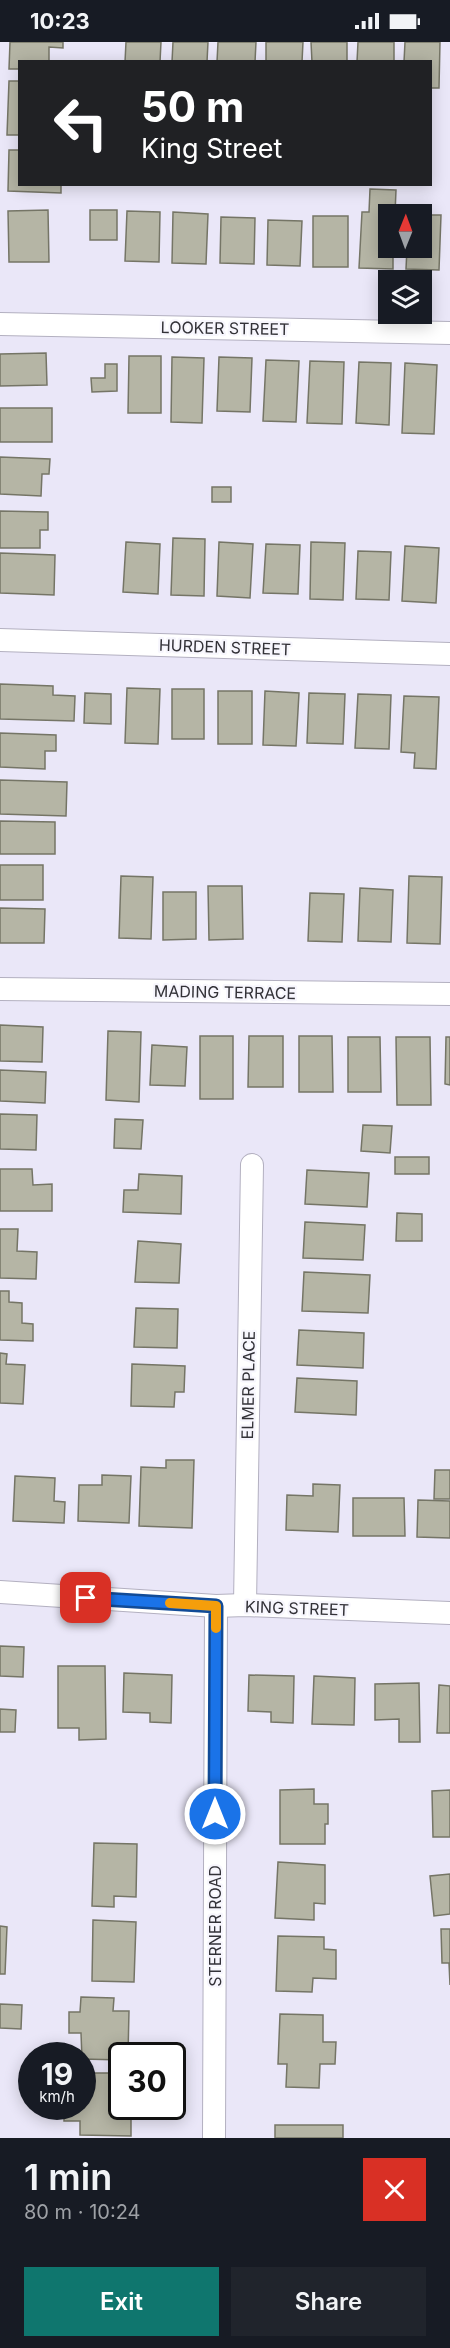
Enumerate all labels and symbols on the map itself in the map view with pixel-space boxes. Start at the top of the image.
north arrow [378,204,432,258]
street label: LOOKER STREET [160,317,290,339]
street label: HURDEN STREET [159,635,291,659]
street label: MADING TERRACE [154,981,296,1003]
street label: ELMER PLACE [237,1331,259,1439]
pin [60,1572,111,1623]
street label: KING STREET [245,1596,349,1620]
position arrow [183,1782,247,1846]
street label: STERNER ROAD [205,1865,225,1987]
speed limit sign: 30 [108,2042,186,2120]

